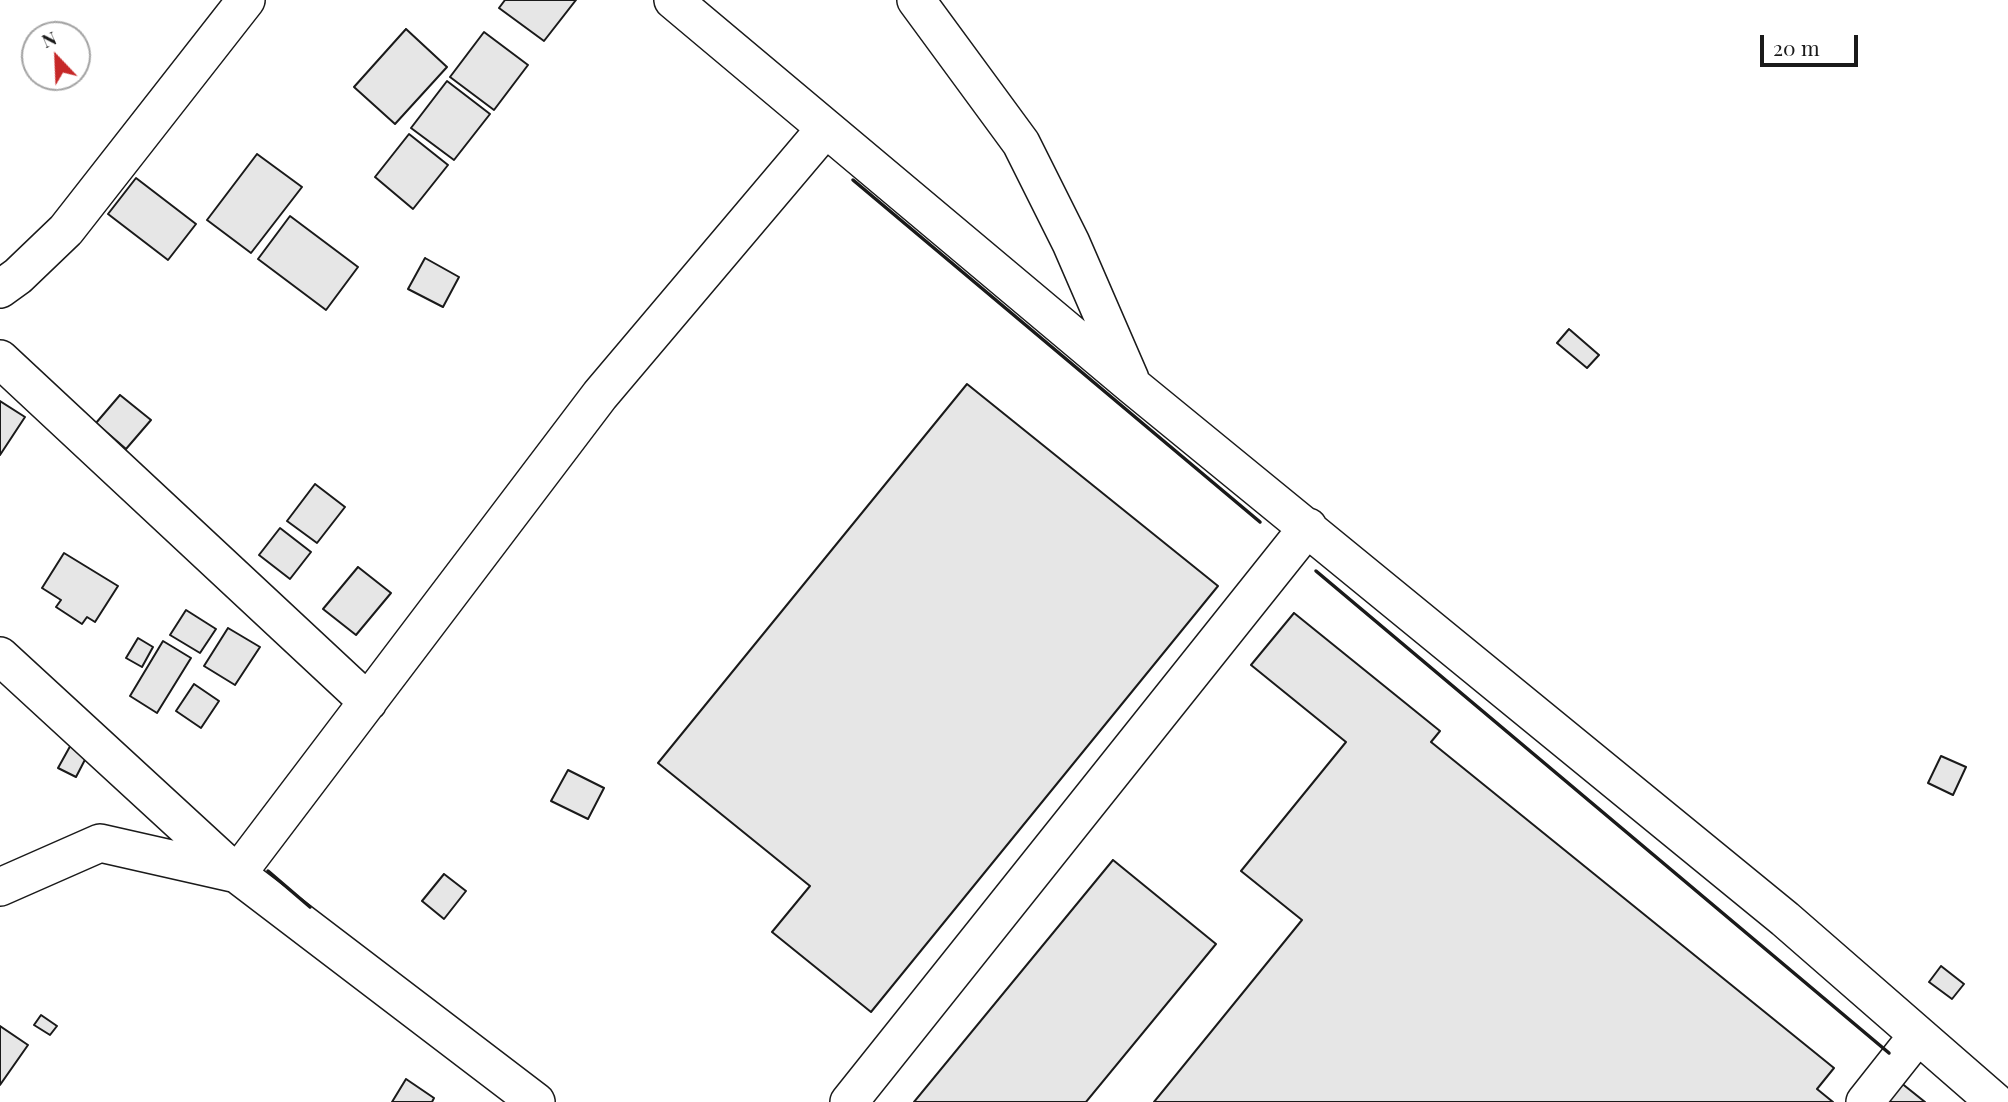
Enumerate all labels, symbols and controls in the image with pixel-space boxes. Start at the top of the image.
north arrow [21,21,91,91]
scale bar [1763,21,1861,65]
text: N [37,24,60,53]
text: 20 m [1773,33,1820,61]

